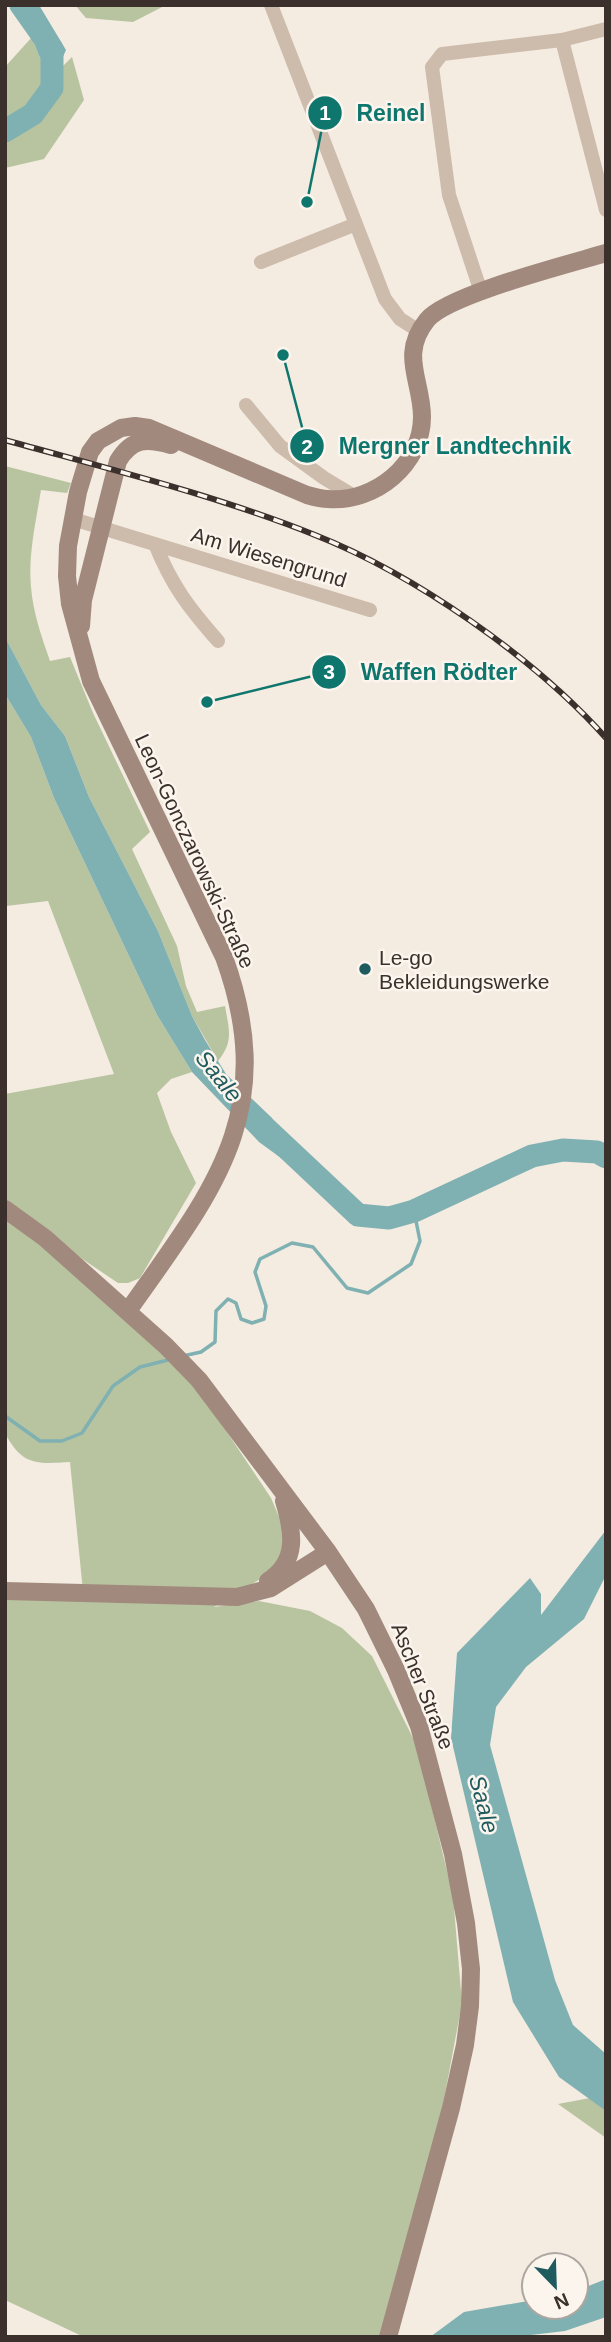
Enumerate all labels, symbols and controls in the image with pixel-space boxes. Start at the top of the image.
callout: Reinel [307,91,439,135]
text: Reinel [356,100,426,126]
text: 1 [319,101,331,124]
callout: Mergner Landtechnik [289,424,585,468]
text: Mergner Landtechnik [339,433,571,459]
text: 2 [301,435,313,458]
street label: Am Wiesengrund [189,522,349,592]
callout: Waffen Rödter [312,650,531,694]
text: Waffen Rödter [361,659,517,685]
text: 3 [323,660,335,683]
street label: Leon-Gonczarowski-Straße [131,730,259,972]
place label: Le-go Bekleidungswerke [379,946,549,993]
marker: Le-go Bekleidungswerke [357,961,373,977]
water label: Saale [190,1045,248,1107]
street label: Ascher Straße [387,1619,459,1753]
water label: Saale [464,1772,504,1836]
north arrow [520,2251,590,2321]
text: N [551,2289,572,2314]

